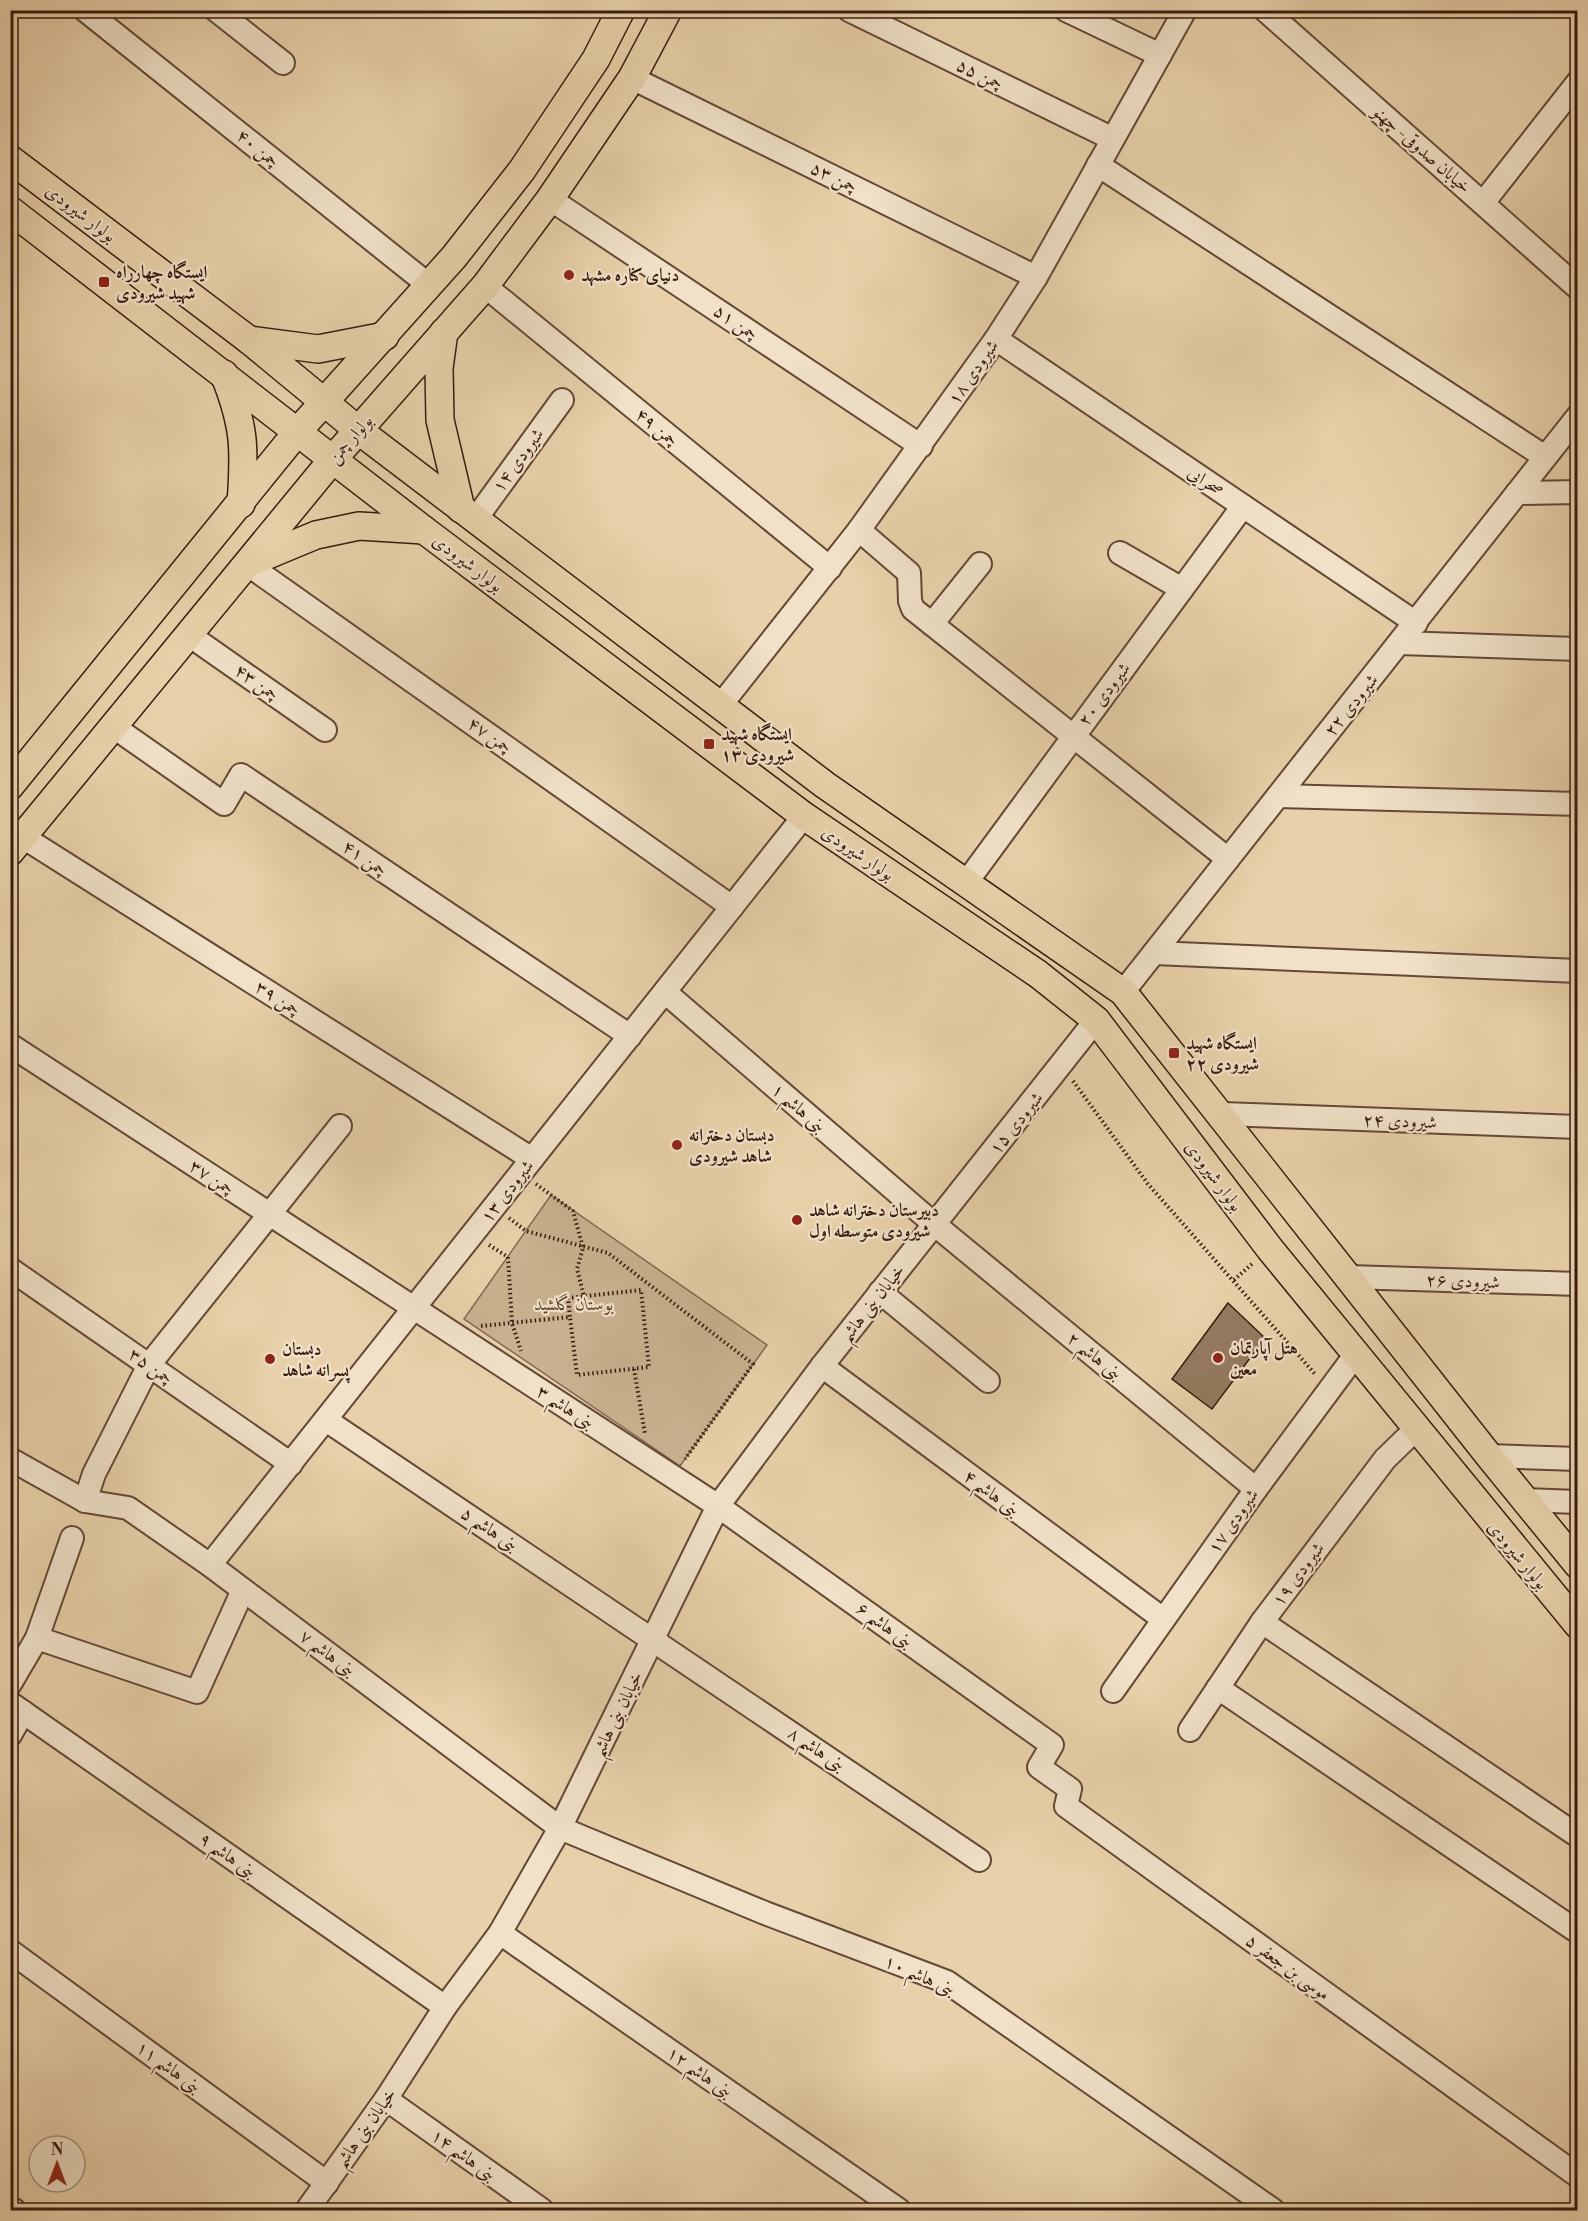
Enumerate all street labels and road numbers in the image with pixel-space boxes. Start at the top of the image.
street label: چمن ۵۵ [953,53,1007,96]
street label: خیابان صدوقی- چهنو [1366,99,1476,198]
street label: چمن ۴۰ [231,124,284,173]
street label: چمن ۵۳ [807,156,861,199]
street label: بولوار شیرودی [41,179,121,248]
street label: چمن ۵۱ [709,299,762,346]
street label: شیرودی ۱۸ [943,335,1004,409]
street label: چمن ۴۹ [630,403,683,452]
street label: بولوار چمن [323,410,378,469]
street label: شیرودی ۱۴ [487,424,549,497]
street label: صحرایی [1183,461,1228,502]
street label: بولوار شیرودی [428,529,508,598]
street label: شیرودی ۲۰ [1073,658,1136,731]
street label: چمن ۴۳ [230,659,283,706]
street label: شیرودی ۲۲ [1319,669,1384,741]
street label: چمن ۴۷ [463,712,516,759]
street label: بولوار شیرودی [817,821,899,886]
street label: چمن ۴۱ [338,835,391,882]
street label: چمن ۳۹ [251,976,305,1021]
street label: بنی هاشم ۱ [763,1078,831,1143]
street label: شیرودی ۱۵ [984,1087,1049,1159]
street label: شیرودی ۲۴ [1363,1109,1437,1134]
street label: بولوار شیرودی [1179,1136,1248,1216]
street label: چمن ۳۷ [185,1154,239,1200]
street label: شیرودی ۱۳ [476,1155,539,1228]
street label: خیابان بنی هاشم [835,1260,915,1351]
street label: شیرودی ۲۶ [1426,1269,1500,1294]
street label: بنی هاشم ۲ [1058,1327,1127,1390]
street label: چمن ۳۵ [124,1343,177,1390]
street label: بنی هاشم ۳ [529,1380,599,1440]
street label: بنی هاشم ۴ [955,1465,1025,1527]
street label: شیرودی ۱۷ [1203,1484,1264,1558]
street label: بنی هاشم ۵ [453,1502,523,1562]
street label: بولوار شیرودی [1482,1516,1553,1594]
street label: شیرودی ۱۹ [1267,1538,1330,1611]
street label: بنی هاشم ۶ [848,1597,918,1659]
street label: بنی هاشم ۷ [291,1625,361,1687]
street label: خیابان بنی هاشم [587,1668,653,1763]
street label: بنی هاشم ۸ [780,1722,850,1782]
street label: بنی هاشم ۹ [191,1827,261,1888]
street label: موسی بن جعفر ۵ [1240,1929,1335,2007]
street label: بنی هاشم ۱۰ [878,1950,959,2007]
street label: بنی هاشم ۱۱ [128,2036,206,2104]
street label: بنی هاشم ۱۲ [659,2041,737,2108]
street label: خیابان بنی هاشم [329,2084,406,2176]
street label: بنی هاشم ۱۴ [423,2124,501,2192]

